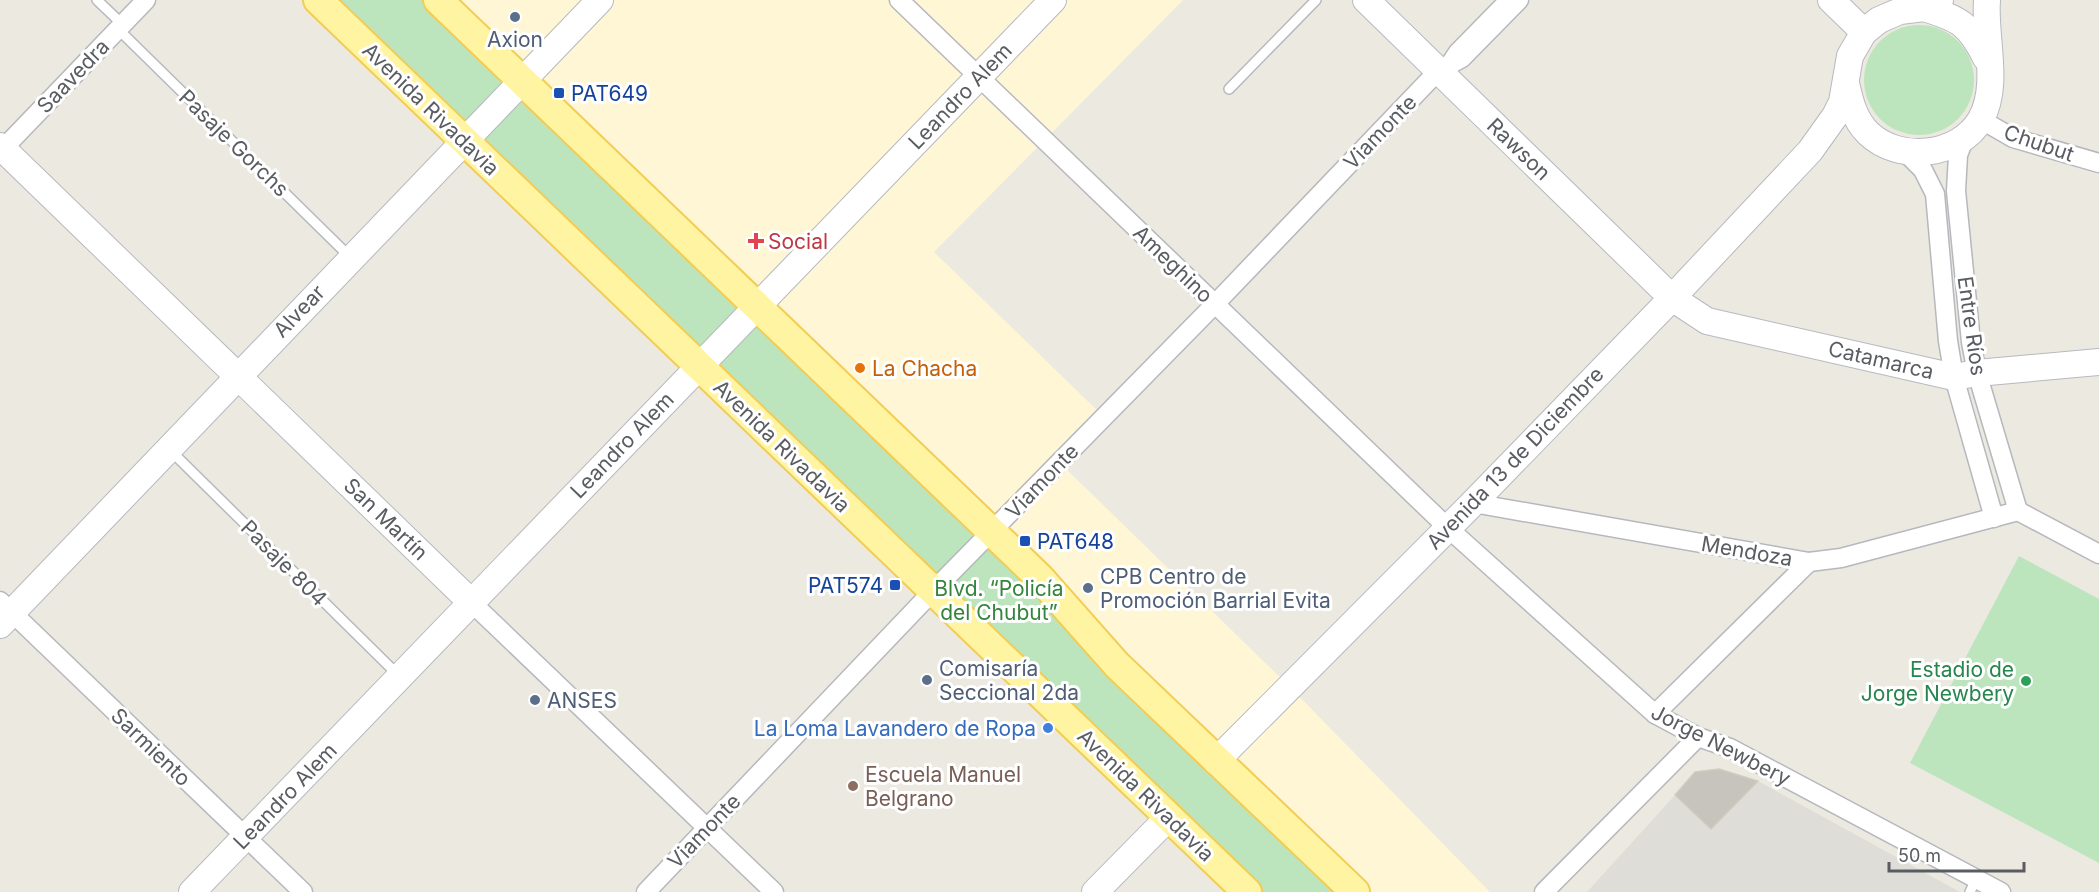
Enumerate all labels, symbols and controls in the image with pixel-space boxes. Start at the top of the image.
marker: Axion [508,10,522,24]
place label: Axion [487,27,543,52]
street label: Saavedra [32,34,114,118]
street label: Avenida Rivadavia [358,38,504,180]
street label: Leandro Alem [903,38,1017,154]
place label: PAT649 [571,81,648,106]
street label: Pasaje Gorchs [174,84,294,202]
marker: PAT649 [552,86,566,100]
street label: Viamonte [1338,90,1422,174]
street label: Rawson [1482,113,1556,185]
street label: Chubut [2001,119,2077,167]
street label: Ameghino [1128,220,1218,308]
place label: Social [768,229,828,254]
marker: Social [749,234,763,248]
street label: Entre Ríos [1953,275,1991,377]
street label: Alvear [268,280,330,342]
street label: Catamarca [1826,336,1936,384]
place label: La Chacha [872,356,977,381]
marker: La Chacha [853,361,867,375]
street label: Avenida 13 de Diciembre [1421,362,1609,554]
street label: Avenida Rivadavia [709,375,855,517]
street label: Leandro Alem [565,387,679,503]
street label: Viamonte [1000,439,1084,523]
street label: San Martín [339,473,433,565]
street label: Pasaje 804 [236,515,332,611]
place label: PAT648 [1037,529,1114,554]
street label: Mendoza [1699,531,1795,571]
marker: PAT648 [1018,534,1032,548]
place label: CPB Centro de Promoción Barrial Evita [1100,564,1331,613]
place label: PAT574 [808,573,883,598]
park label: Blvd. “Policía del Chubut” [934,576,1064,625]
marker: PAT574 [888,578,902,592]
marker: CPB Centro de Promoción Barrial Evita [1081,581,1095,595]
place label: Comisaría Seccional 2da [939,656,1079,705]
place label: Estadio de Jorge Newbery [1861,657,2014,706]
marker: Comisaría Seccional 2da [920,673,934,687]
marker: Estadio de Jorge Newbery [2019,674,2033,688]
place label: ANSES [547,688,617,713]
marker: ANSES [528,693,542,707]
street label: Jorge Newbery [1647,699,1795,791]
street label: Sarmiento [106,703,196,791]
place label: La Loma Lavandero de Ropa [754,716,1036,741]
marker: La Loma Lavandero de Ropa [1041,721,1055,735]
street label: Avenida Rivadavia [1073,724,1219,866]
street label: Leandro Alem [228,738,342,854]
place label: Escuela Manuel Belgrano [865,762,1021,811]
marker: Escuela Manuel Belgrano [846,779,860,793]
street label: Viamonte [662,789,746,873]
scale bar [1889,835,2024,873]
text: 50 m [1898,845,1941,866]

